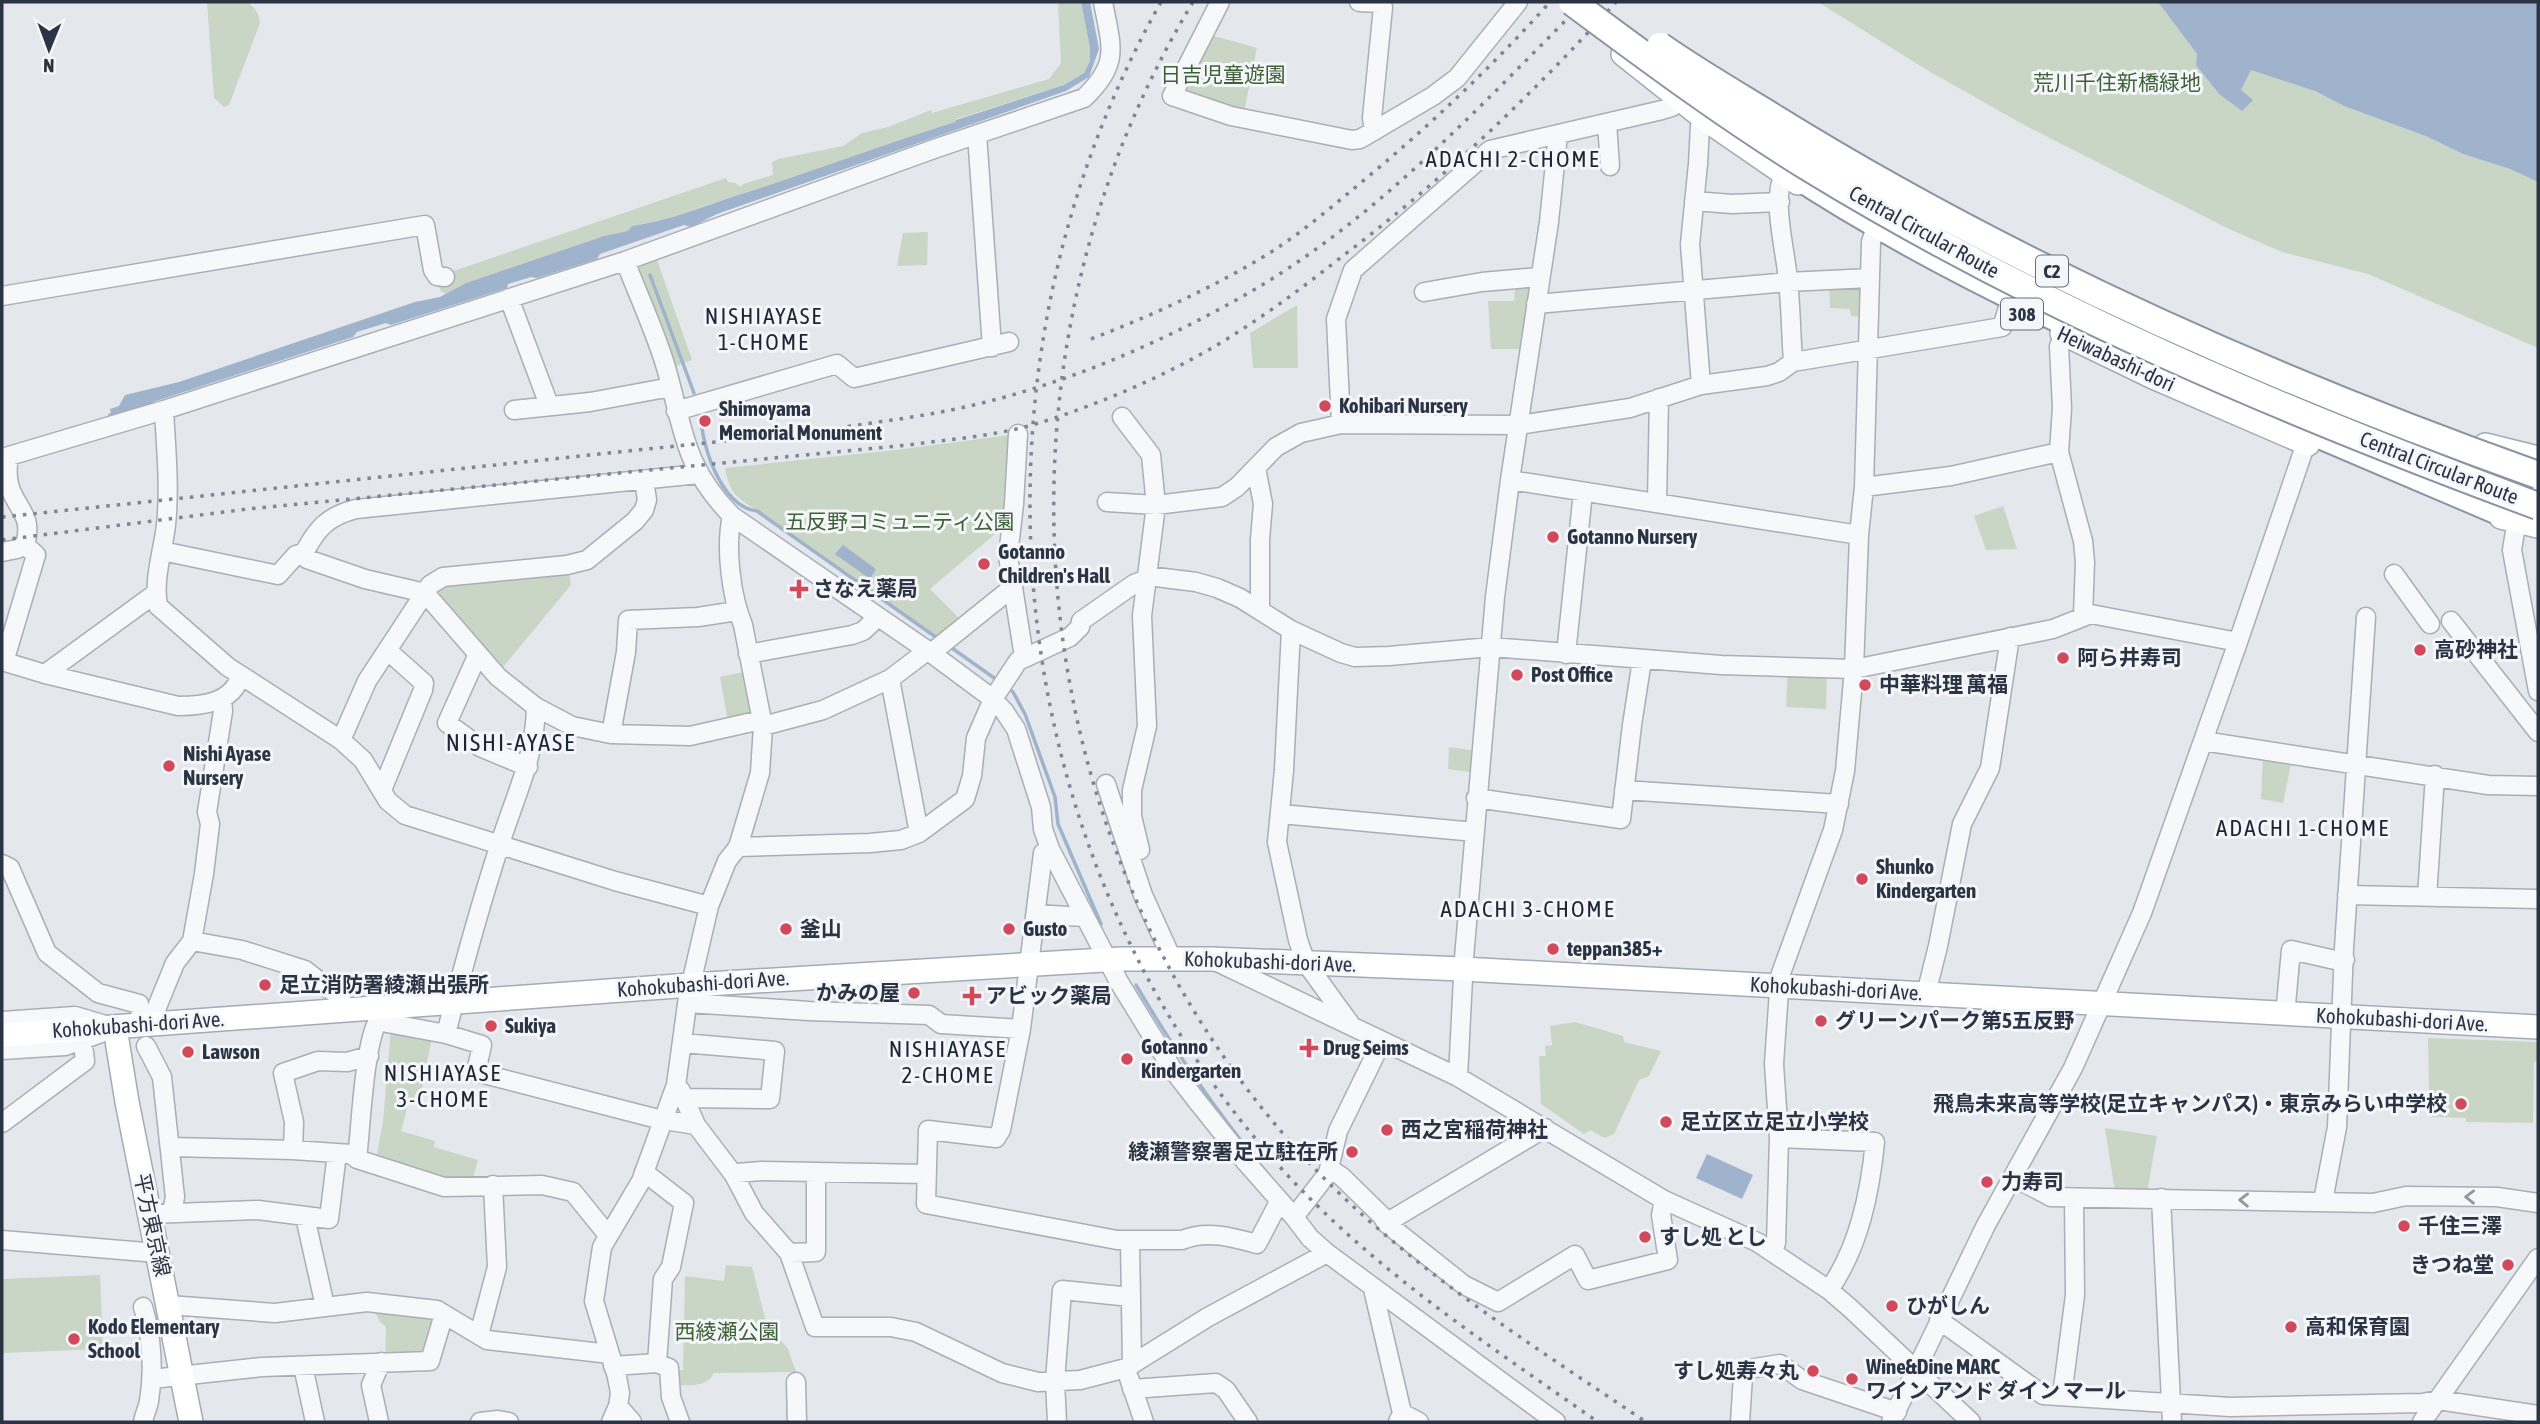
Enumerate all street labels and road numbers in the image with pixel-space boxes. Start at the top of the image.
street label: Central Circular Route [1845,180,2004,282]
road number: C2 [2036,256,2068,286]
road number: 308 [2001,298,2043,330]
street label: Heiwabashi-dori [2054,320,2179,396]
street label: Central Circular Route [2357,426,2522,508]
street label: Kohokubashi-dori Ave. [1184,946,1357,976]
street label: Kohokubashi-dori Ave. [616,965,790,1001]
street label: Kohokubashi-dori Ave. [1749,972,1923,1004]
street label: Kohokubashi-dori Ave. [2315,1003,2489,1035]
street label: Kohokubashi-dori Ave. [51,1006,225,1042]
street label: 平方東京線 [130,1171,176,1279]

